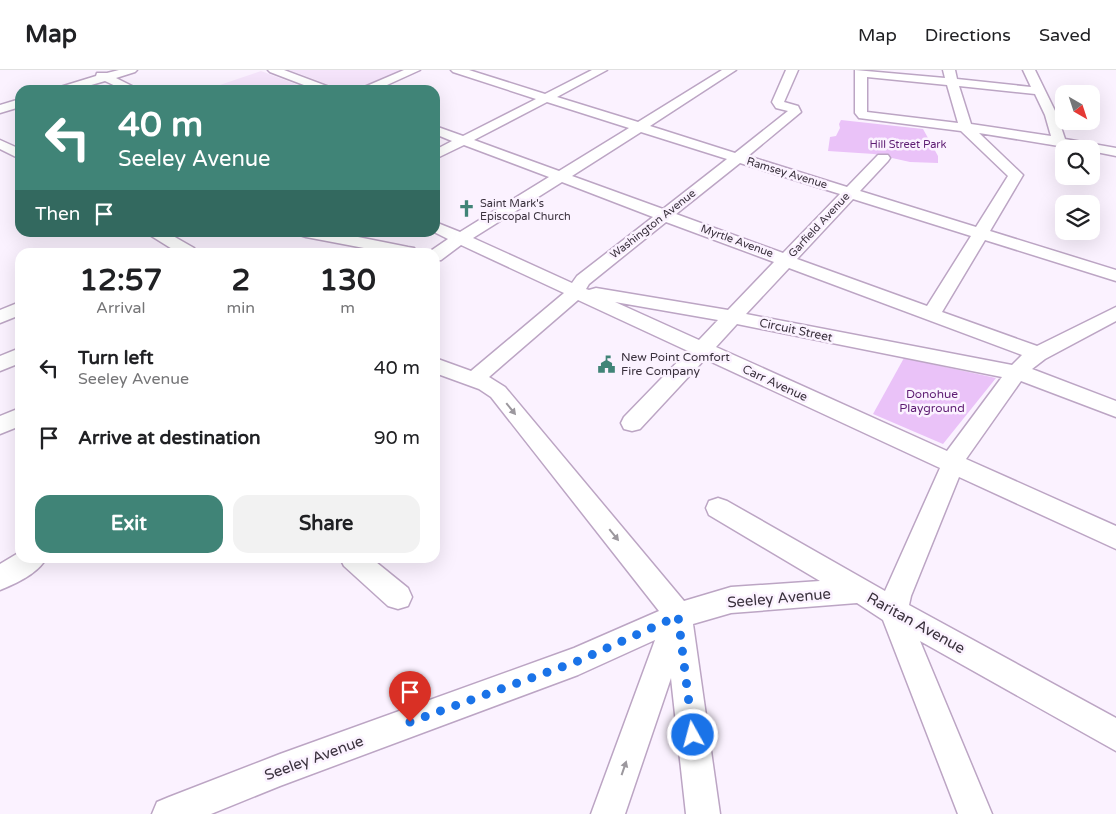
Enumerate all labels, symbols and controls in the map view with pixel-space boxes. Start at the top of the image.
text: Map [25,20,77,49]
text: Map [858,24,897,46]
text: Directions [925,24,1011,46]
text: Saved [1039,24,1091,46]
north arrow [1055,85,1100,130]
map controls [1055,85,1100,240]
text: 40 m [118,104,203,146]
icon: left [35,105,100,170]
park label: Hill Street Park [869,138,947,151]
button: search [1055,140,1100,185]
text: Seeley Avenue [118,146,271,172]
street label: Ramsey Avenue [745,155,829,191]
street label: Washington Avenue [608,187,698,261]
street label: Garfield Avenue [786,190,852,260]
button: layers [1055,195,1100,240]
place label: Saint Mark's Episcopal Church [480,197,571,223]
church icon: Saint Mark's Episcopal Church [456,199,476,219]
icon: arrive [90,200,118,228]
text: Then [35,203,80,225]
street label: Myrtle Avenue [699,222,775,260]
text: 12:57 [79,262,162,299]
text: 2 [231,262,250,299]
text: 130 [319,262,376,299]
text: Arrival [96,298,146,318]
text: min [227,298,255,318]
text: m [340,298,355,318]
street label: Circuit Street [758,315,834,345]
text: Turn left [78,347,154,369]
place label: New Point Comfort Fire Company [621,350,730,378]
icon: left [35,354,63,382]
public building icon: New Point Comfort Fire Company [597,354,617,374]
text: 40 m [374,357,420,379]
street label: Carr Avenue [740,362,810,404]
text: Seeley Avenue [78,369,189,389]
park label: Donohue Playground [899,387,965,415]
one-way arrow [506,402,517,415]
icon: arrive [35,424,63,452]
text: Arrive at destination [78,427,261,449]
text: 90 m [374,427,420,449]
button: Exit [35,495,223,553]
button: Share [233,495,420,553]
one-way arrow [609,528,620,541]
street label: Seeley Avenue [726,585,832,611]
street label: Raritan Avenue [864,589,968,657]
pin [389,671,431,722]
icon: arrive [396,678,424,706]
position arrow [666,708,718,760]
street label: Seeley Avenue [262,732,366,784]
one-way arrow [621,760,629,775]

